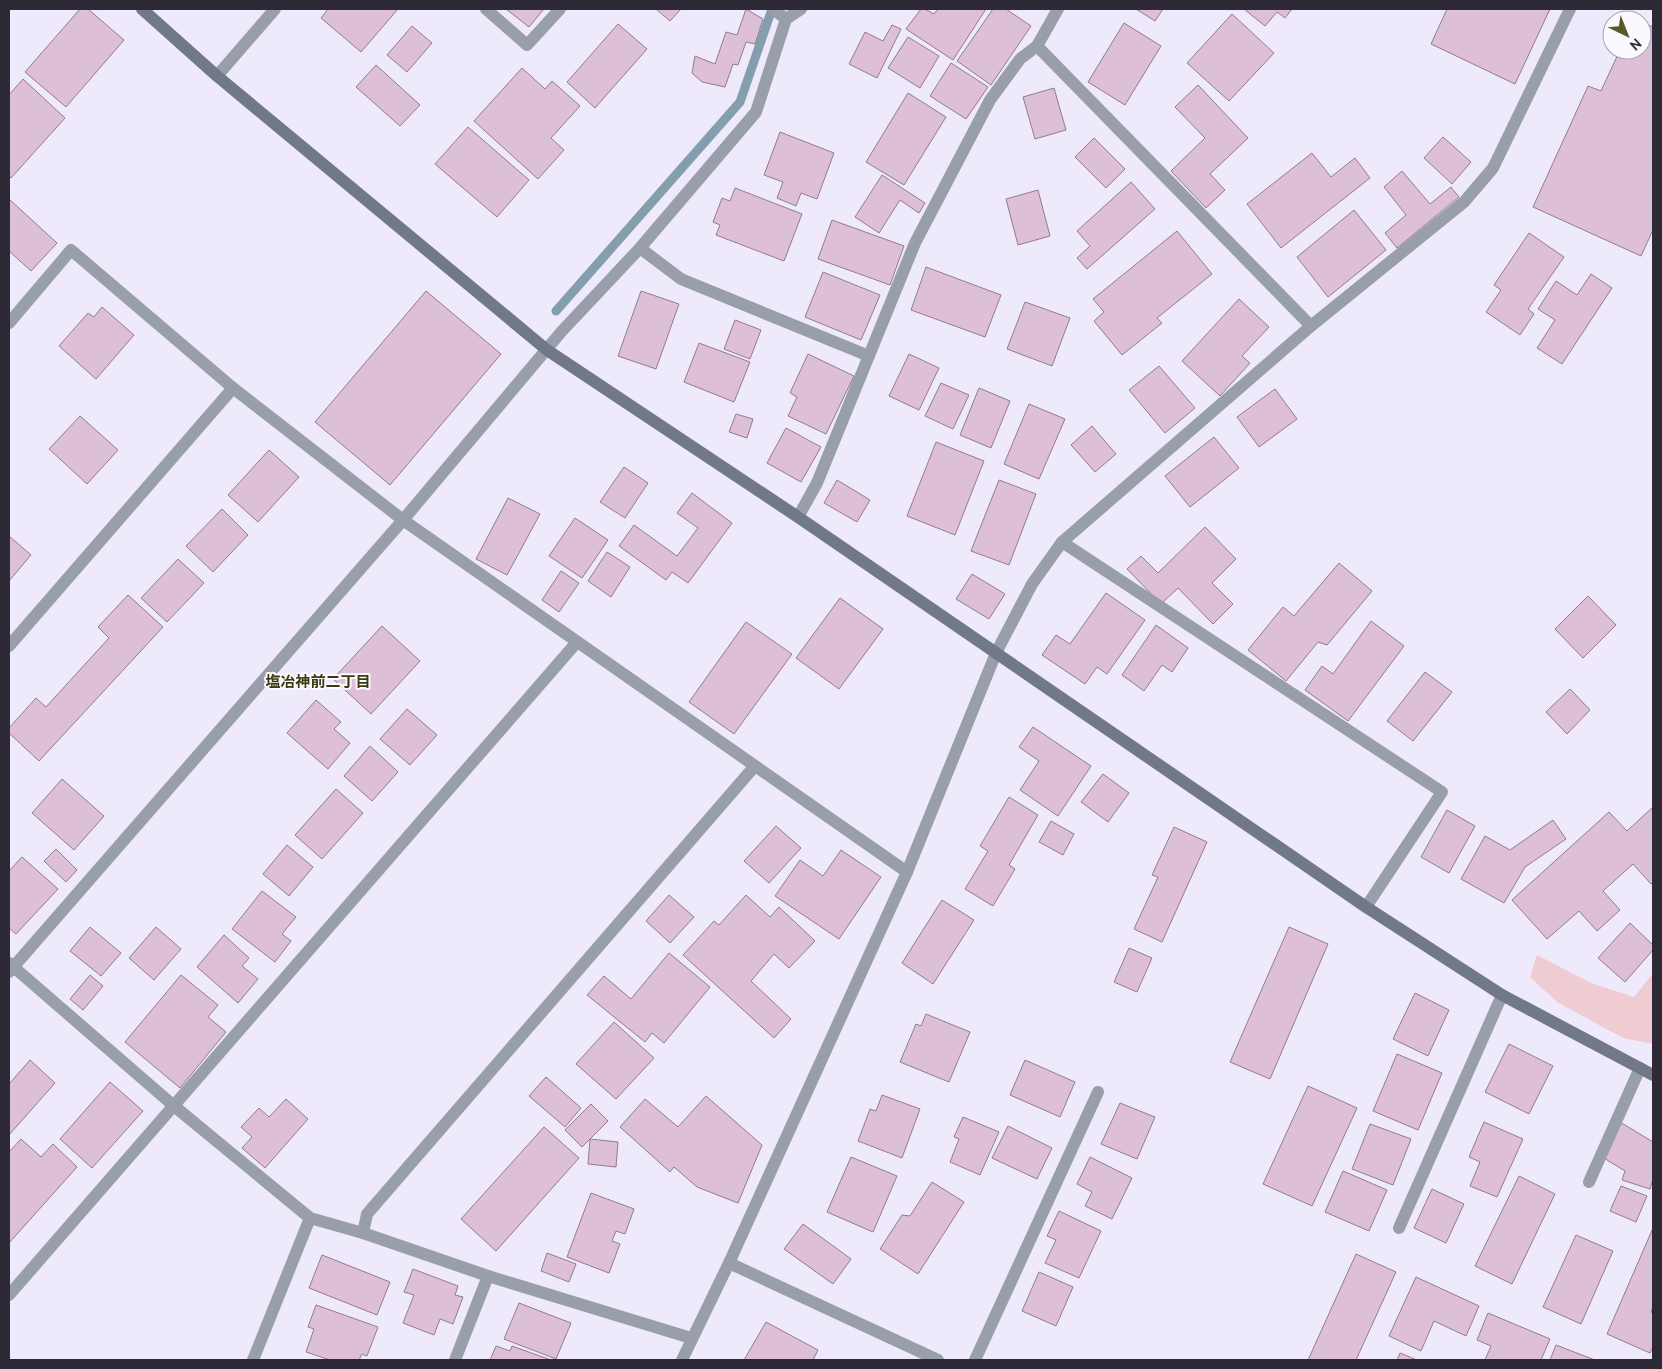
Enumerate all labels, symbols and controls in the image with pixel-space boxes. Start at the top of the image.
north arrow [1602,10,1652,60]
text: N [1626,35,1646,54]
district label: 塩冶神前二丁目 [265,673,371,691]

